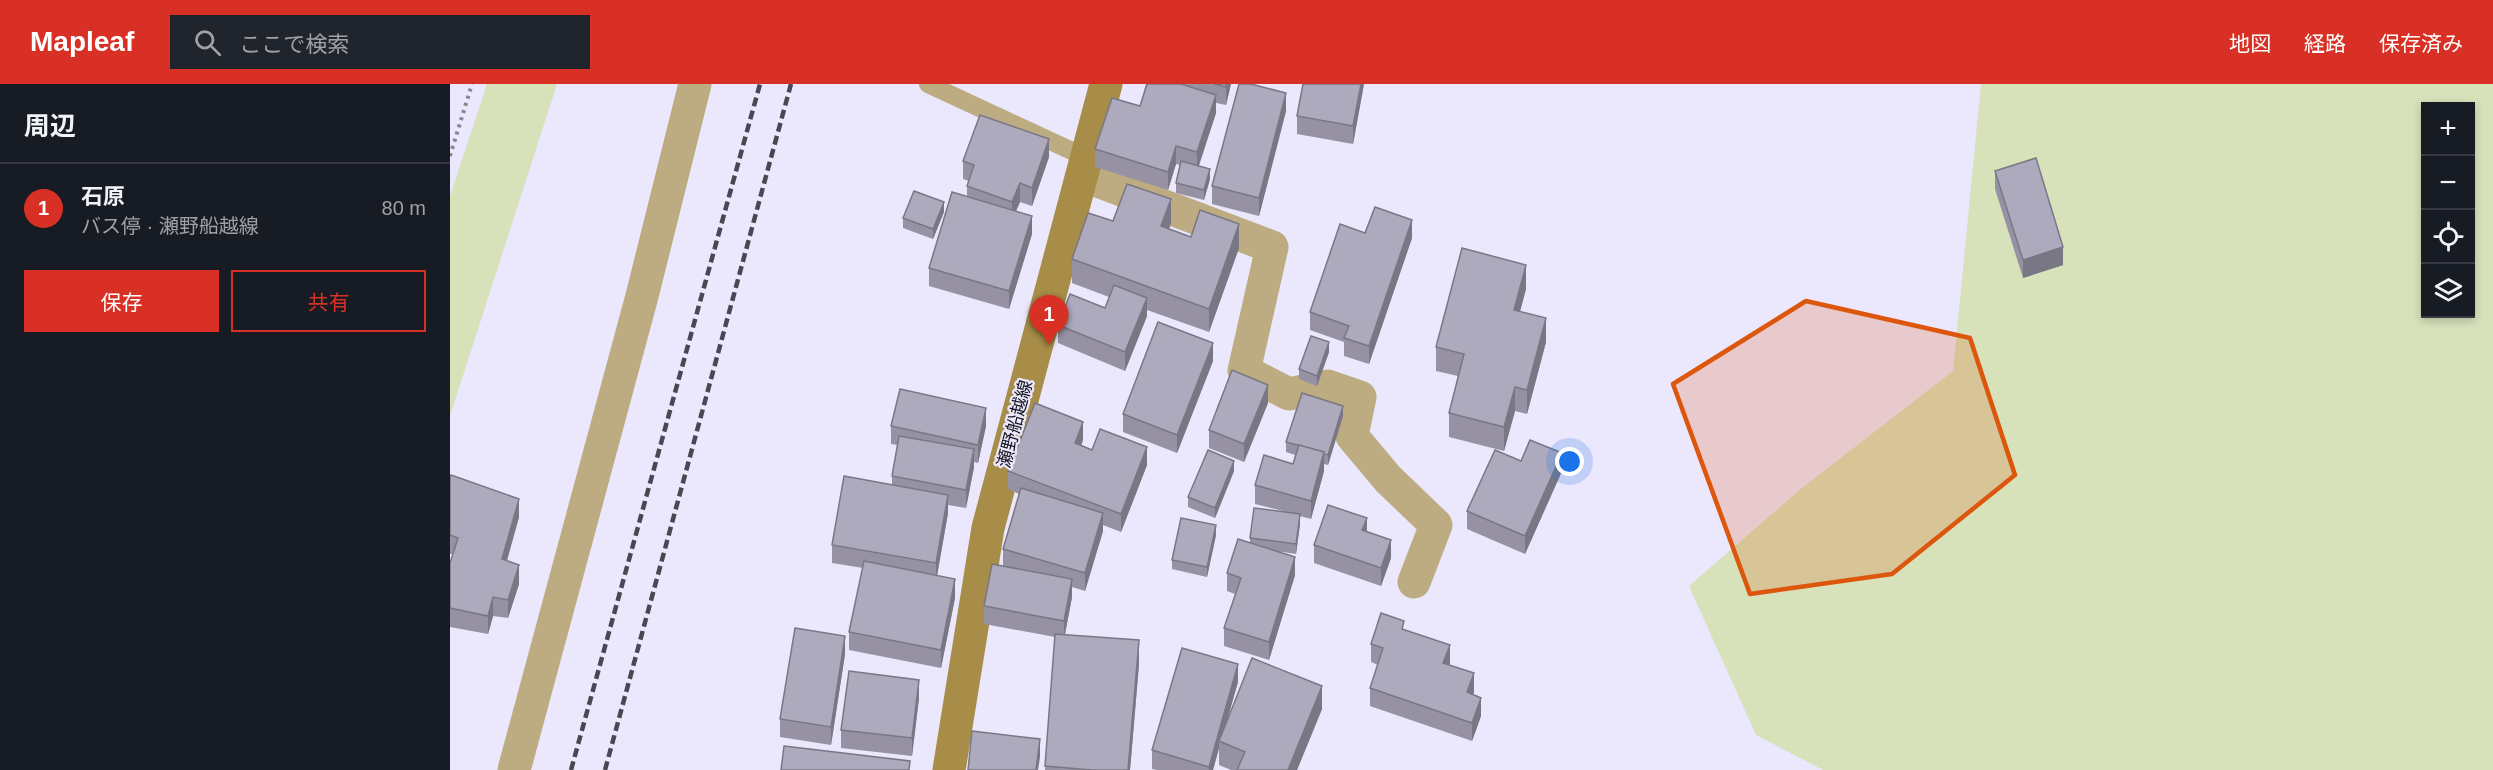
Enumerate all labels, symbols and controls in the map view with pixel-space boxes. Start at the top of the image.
search box [170,15,590,69]
text: Mapleaf [30,26,134,57]
icon: search [191,26,224,59]
text: ここで検索 [239,32,349,57]
text: 地図 [2229,32,2271,55]
text: 経路 [2304,32,2346,55]
text: 保存済み [2379,32,2463,55]
map controls [2421,102,2475,318]
button: + [2421,102,2475,156]
text: 周辺 [24,111,76,141]
button: − [2421,156,2475,210]
text: 石原 [81,184,125,209]
text: 1 [38,197,49,219]
text: 80 m [382,197,426,219]
button: locate [2421,210,2475,264]
text: バス停 · 瀬野船越線 [81,215,259,237]
button: layers [2421,264,2475,318]
button: 保存 [24,270,219,332]
button: 共有 [231,270,426,332]
pin: 1 [1030,296,1068,345]
street label: 瀬野船越線 [994,378,1036,470]
your location [1555,447,1584,476]

